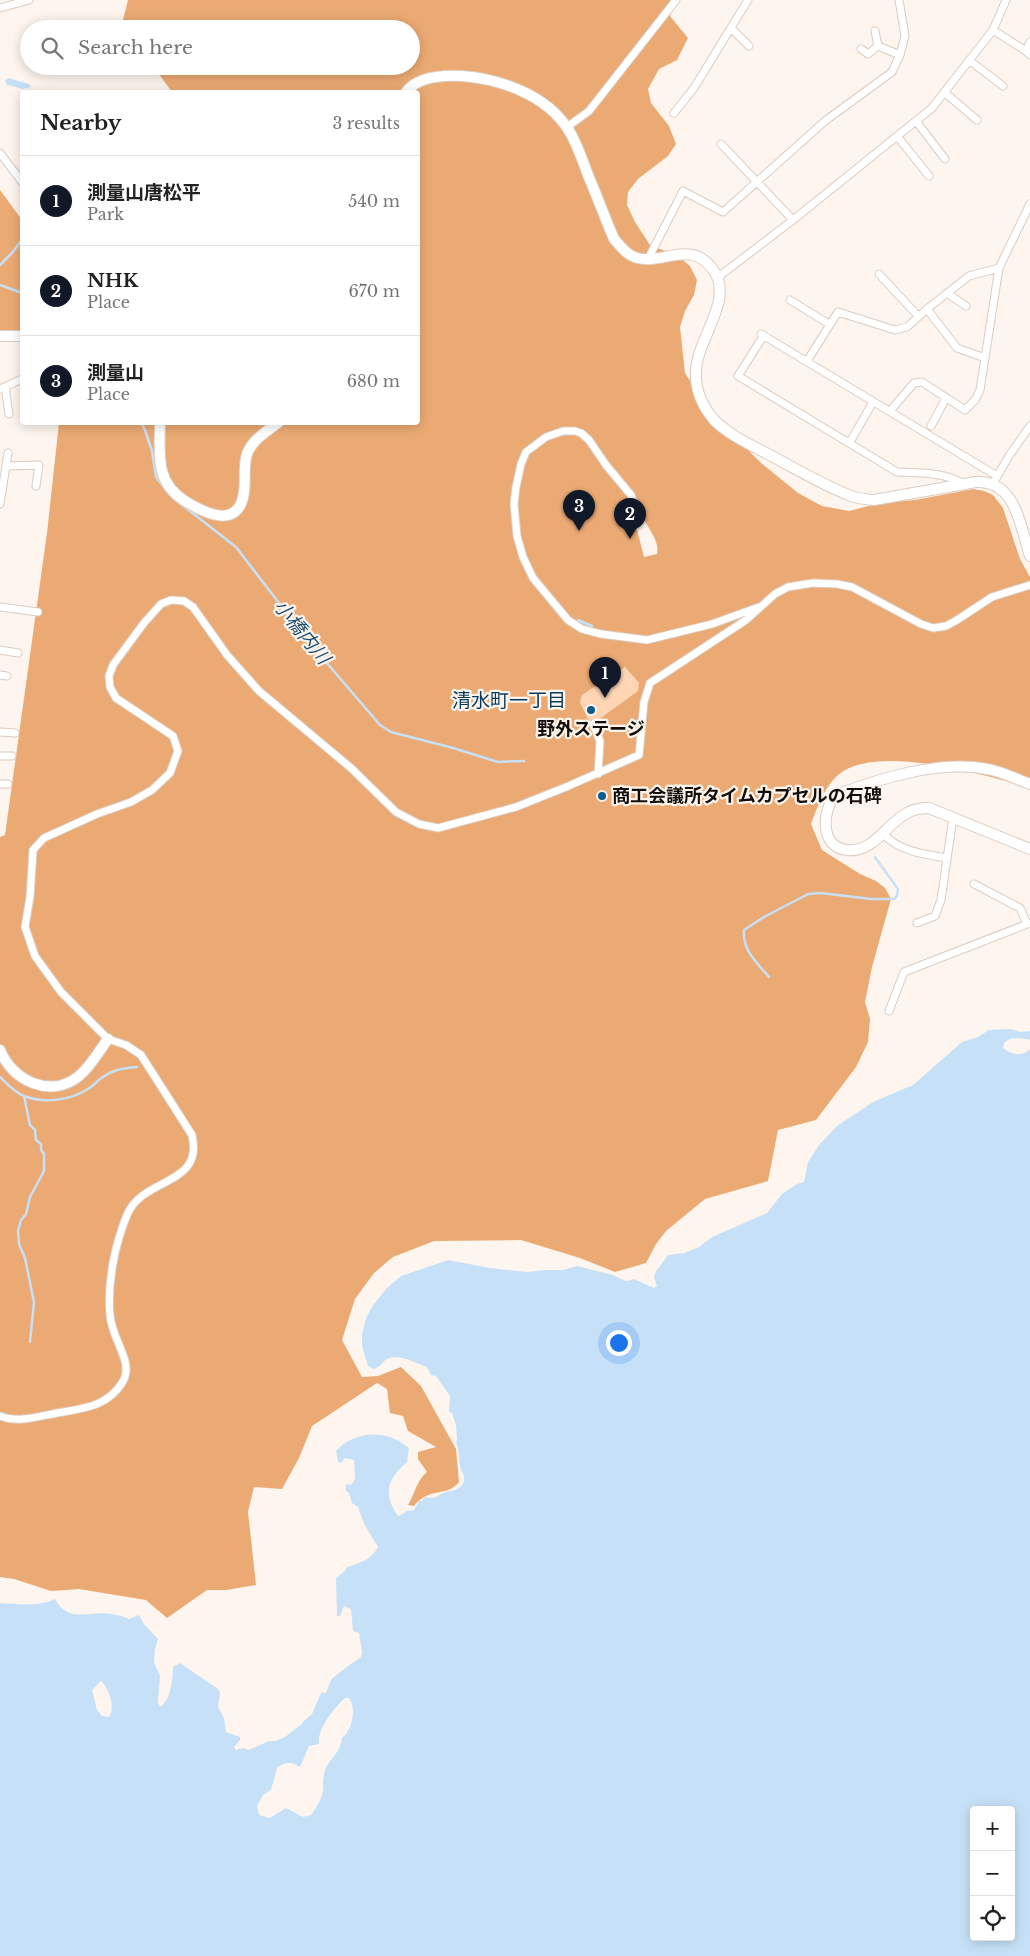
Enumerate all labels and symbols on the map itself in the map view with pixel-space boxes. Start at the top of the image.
pin: 3 [563,490,595,531]
pin: 2 [614,498,646,539]
water label: 小橋内川 [269,595,336,670]
pin: 1 [589,657,621,698]
district label: 清水町一丁目 [452,689,566,712]
marker: 野外ステージ [585,704,597,716]
place label: 野外ステージ [537,718,645,740]
place label: 商工会議所タイムカプセルの石碑 [612,785,882,807]
marker: 商工会議所タイムカプセルの石碑 [596,790,608,802]
your location [606,1330,632,1356]

